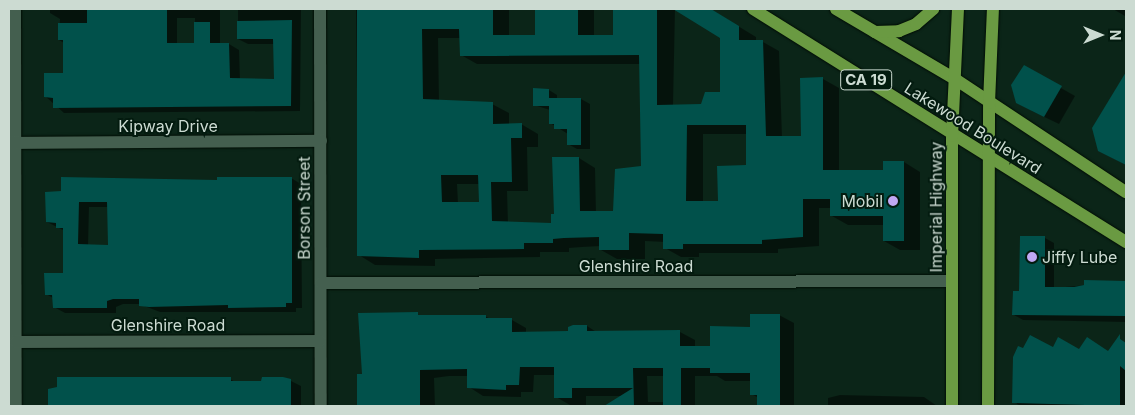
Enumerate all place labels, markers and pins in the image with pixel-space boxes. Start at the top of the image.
place label: Mobil [841,191,883,211]
marker: Mobil [887,195,899,207]
place label: Jiffy Lube [1042,247,1117,267]
marker: Jiffy Lube [1026,251,1038,263]

